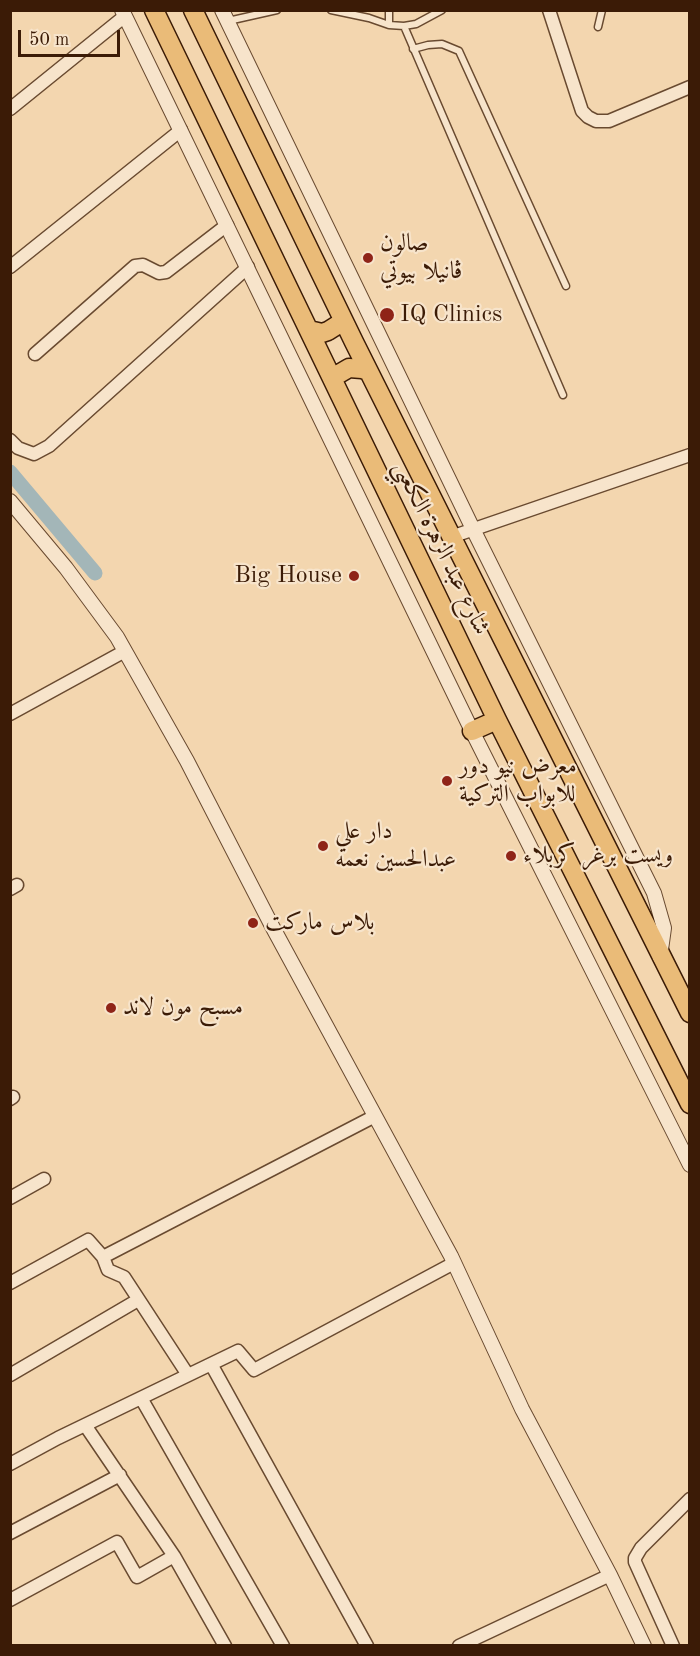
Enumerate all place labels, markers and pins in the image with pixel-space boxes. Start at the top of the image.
place label: صالون ڤانيلا بيوتي [380,230,462,286]
marker: صالون ڤانيلا بيوتي [361,251,375,265]
place label: IQ Clinics [400,301,502,329]
marker: IQ Clinics [378,306,396,324]
place label: Big House [234,562,342,590]
marker: Big House [347,569,361,583]
place label: معرض نيو دور للابواب التركية [459,753,577,809]
marker: معرض نيو دور للابواب التركية [440,774,454,788]
place label: دار علي عبدالحسين نعمه [335,818,456,874]
marker: دار علي عبدالحسين نعمه [316,839,330,853]
place label: ويست برغر كربلاء [523,842,673,870]
marker: ويست برغر كربلاء [504,849,518,863]
place label: بلاس ماركت [265,909,375,937]
marker: بلاس ماركت [246,916,260,930]
place label: مسبح مون لاند [123,994,243,1022]
marker: مسبح مون لاند [104,1001,118,1015]

